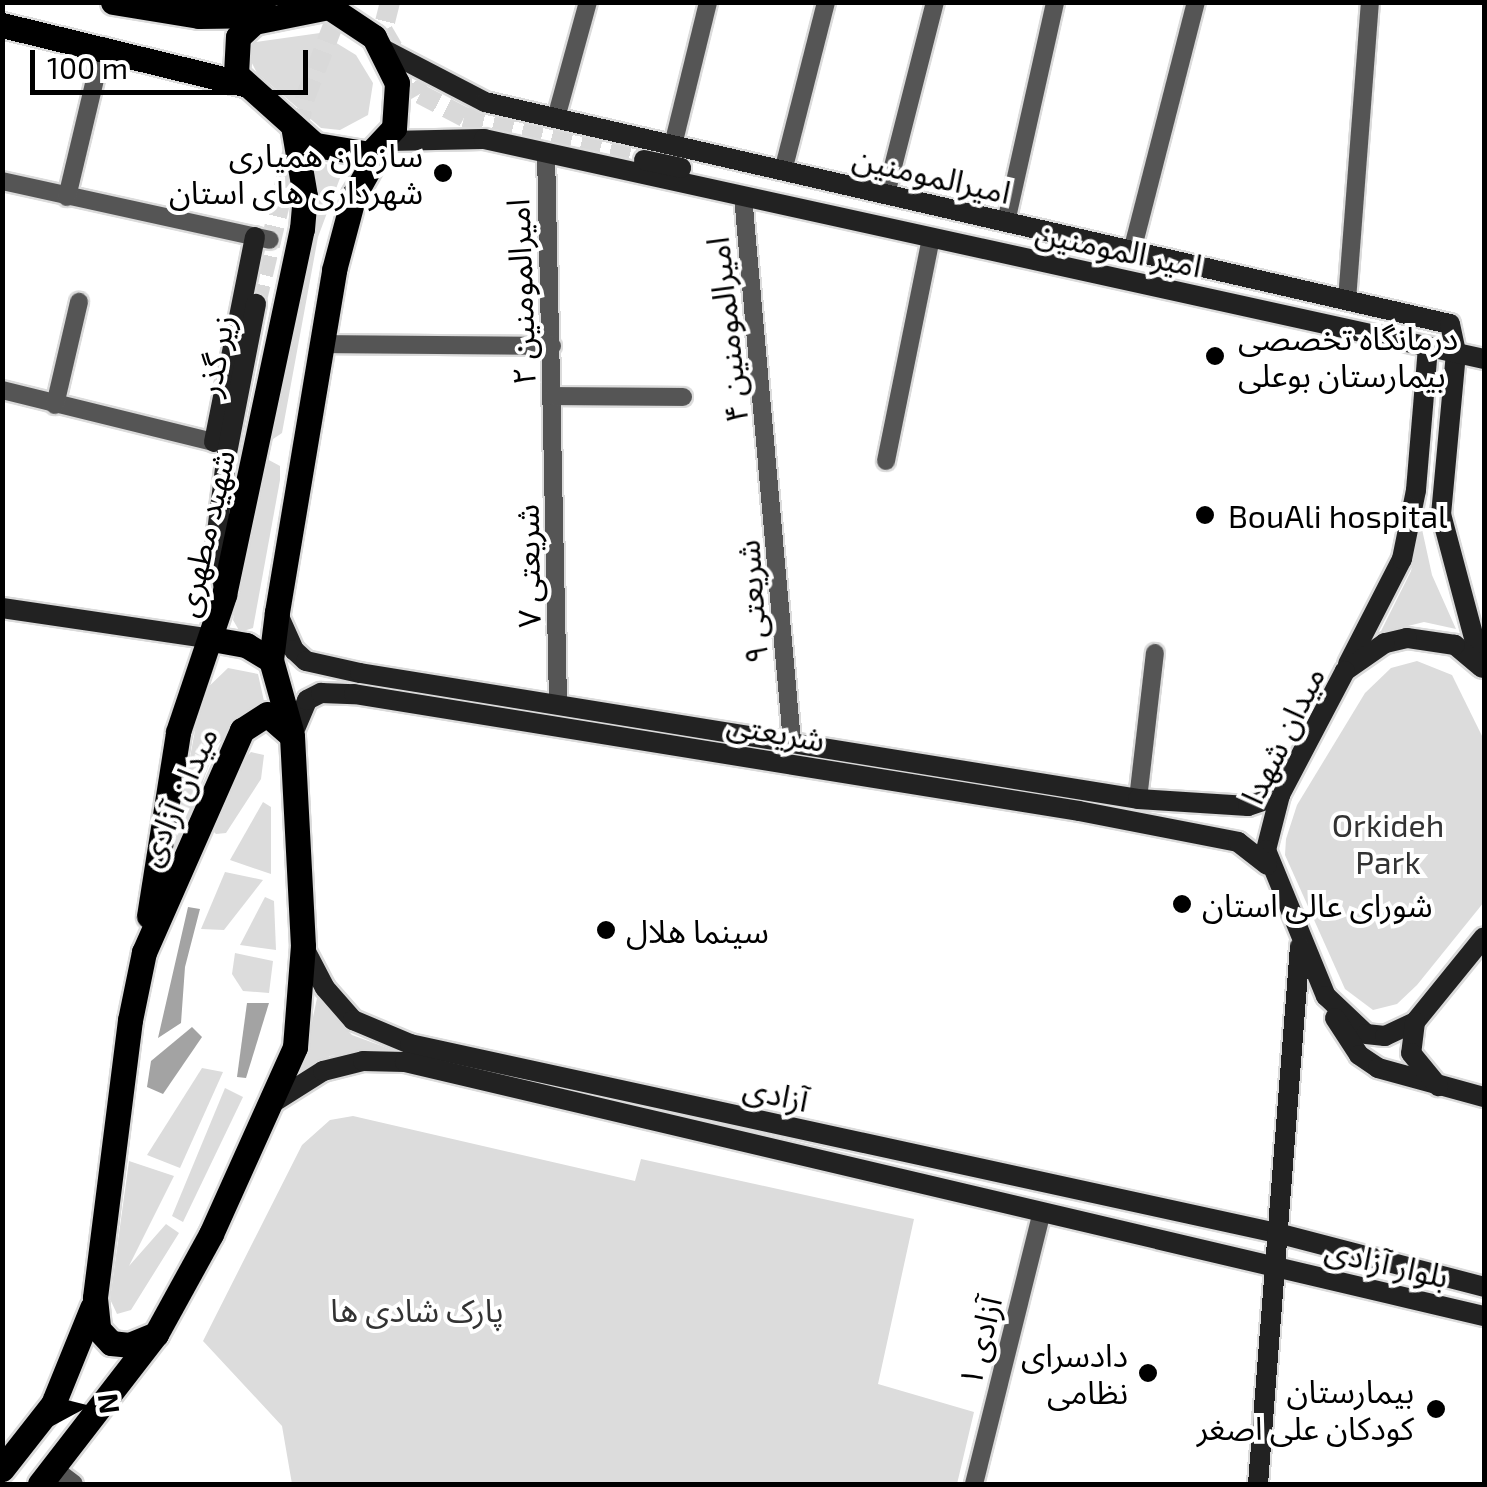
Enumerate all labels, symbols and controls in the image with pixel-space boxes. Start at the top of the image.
scale bar [35,30,312,92]
text: 100 m [47,49,128,85]
place label: سازمان همیاری شهرداری های استان [169,136,423,211]
street label: امیرالمومنین [849,137,1015,211]
marker: سازمان همیاری شهرداری های استان [432,162,454,184]
street label: امیرالمومنین ۲ [498,198,542,386]
street label: امیر المومنین [1032,212,1206,284]
street label: امیرالمومنین ۴ [697,235,755,425]
street label: زیر گذر [188,311,242,399]
place label: درمانگاه تخصصی بیمارستان بوعلی [1238,319,1458,394]
marker: درمانگاه تخصصی بیمارستان بوعلی [1202,343,1228,369]
street label: شهید مطهری [166,446,242,620]
place label: BouAli hospital [1228,496,1448,534]
marker: BouAli hospital [1192,502,1218,528]
street label: شریعتی ۷ [507,504,547,628]
street label: شریعتی ۹ [728,539,774,665]
street label: میدان شهدا [1232,660,1332,810]
street label: شریعتی [724,704,828,758]
street label: میدان آزادی [129,721,225,871]
park label: Orkideh Park [1332,806,1444,881]
place label: شورای عالی استان [1202,885,1432,923]
marker: شورای عالی استان [1171,893,1193,915]
place label: سینما هلال [626,911,769,949]
marker: سینما هلال [595,919,617,941]
street label: آزادی [740,1067,812,1119]
street label: بلوار آزادی [1322,1229,1452,1295]
park label: پارک شادی ها [330,1290,504,1328]
street label: آزادی ۱ [949,1292,1009,1390]
place label: دادسرای نظامی [1021,1336,1128,1411]
north arrow [30,1357,130,1457]
marker: دادسرای نظامی [1137,1362,1159,1384]
place label: بیمارستان کودکان علی اصغر [1197,1372,1414,1447]
text: N [92,1391,128,1415]
marker: بیمارستان کودکان علی اصغر [1423,1396,1449,1422]

